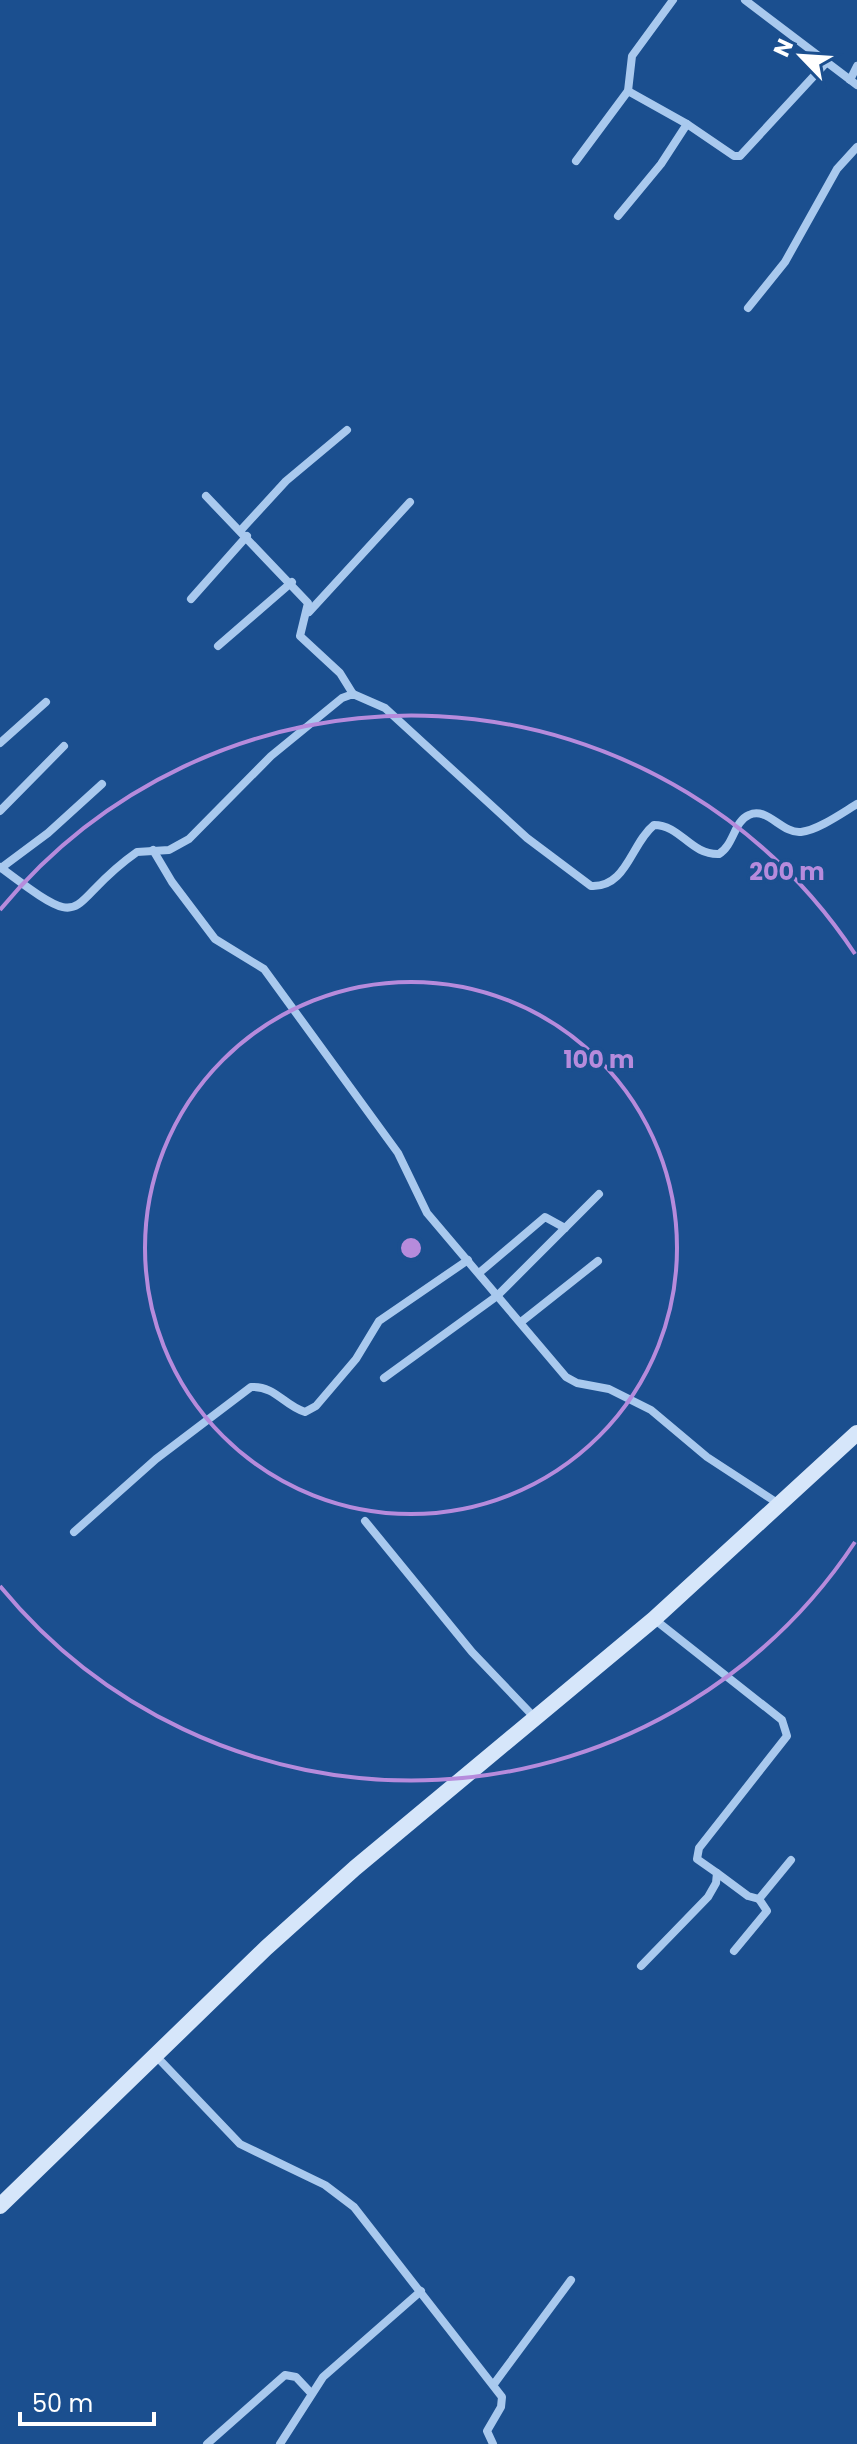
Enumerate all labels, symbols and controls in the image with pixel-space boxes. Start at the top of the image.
north arrow [761,16,841,96]
text: N [766,34,801,62]
text: 200 m [749,855,825,888]
text: 100 m [564,1043,634,1076]
centre of rings [397,1234,425,1262]
scale bar [20,2376,154,2426]
text: 50 m [32,2387,93,2420]

